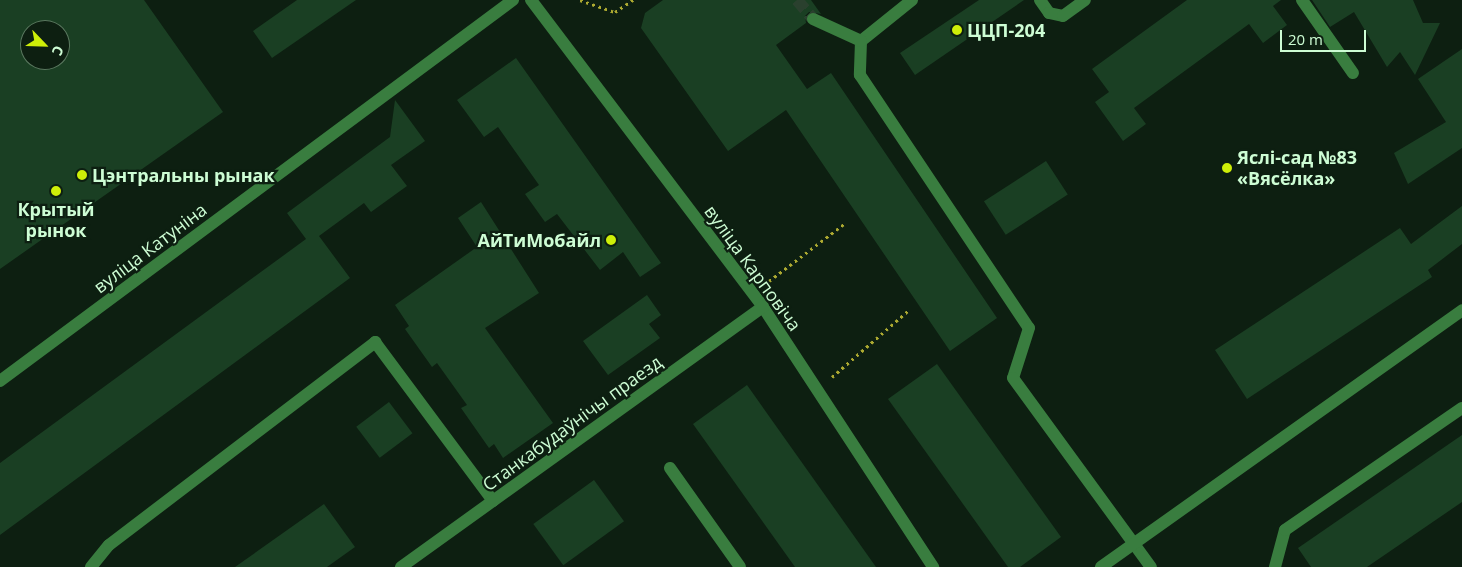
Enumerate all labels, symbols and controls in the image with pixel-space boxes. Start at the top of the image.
place label: ЦЦП-204 [967,19,1045,41]
north arrow [20,20,70,70]
scale bar [1282,20,1368,52]
marker: ЦЦП-204 [951,24,963,36]
text: 20 m [1288,29,1323,49]
text: С [48,43,69,59]
place label: Яслі-сад №83 «Вясёлка» [1237,147,1357,190]
marker: Яслі-сад №83 «Вясёлка» [1221,162,1233,174]
place label: Цэнтральны рынак [92,164,275,186]
marker: Цэнтральны рынак [76,169,88,181]
marker: Крытый рынок [50,185,62,197]
street label: вуліца Катуніна [89,198,211,298]
place label: Крытый рынок [17,199,95,242]
street label: вуліца Карповіча [700,201,806,335]
place label: АйТиМобайл [477,229,601,251]
marker: АйТиМобайл [605,234,617,246]
street label: Станкабудаўнічы праезд [478,351,666,495]

